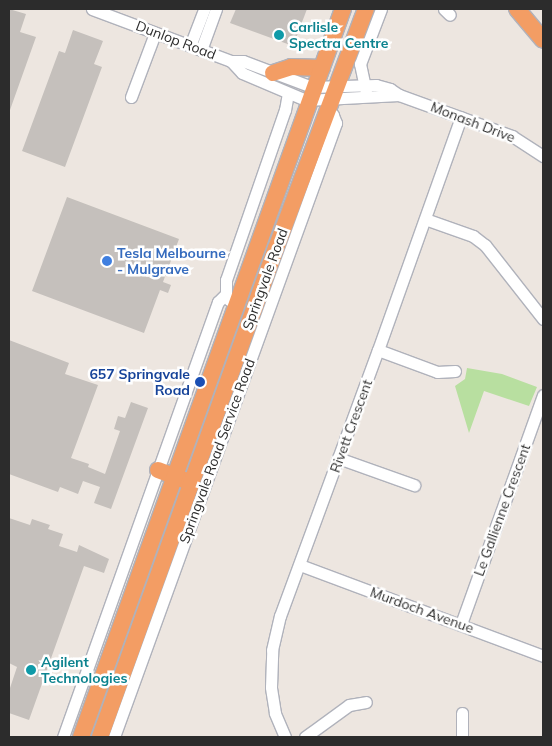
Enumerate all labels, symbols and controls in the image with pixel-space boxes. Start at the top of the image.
street label: Dunlop Road [134,17,218,63]
place label: Carlisle Spectra Centre [289,19,388,52]
marker: Carlisle Spectra Centre [273,29,285,41]
street label: Monash Drive [428,98,518,146]
street label: Springvale Road [239,226,291,332]
place label: Tesla Melbourne - Mulgrave [117,245,226,278]
marker: Tesla Melbourne - Mulgrave [101,255,113,267]
street label: Springvale Road Service Road [176,356,258,546]
place label: 657 Springvale Road [89,366,190,398]
marker: 657 Springvale Road [194,376,206,388]
street label: Rivett Crescent [326,377,376,475]
street label: Le Gallienne Crescent [470,442,534,578]
street label: Murdoch Avenue [368,583,476,637]
place label: Agilent Technologies [41,654,127,686]
marker: Agilent Technologies [25,664,37,676]

